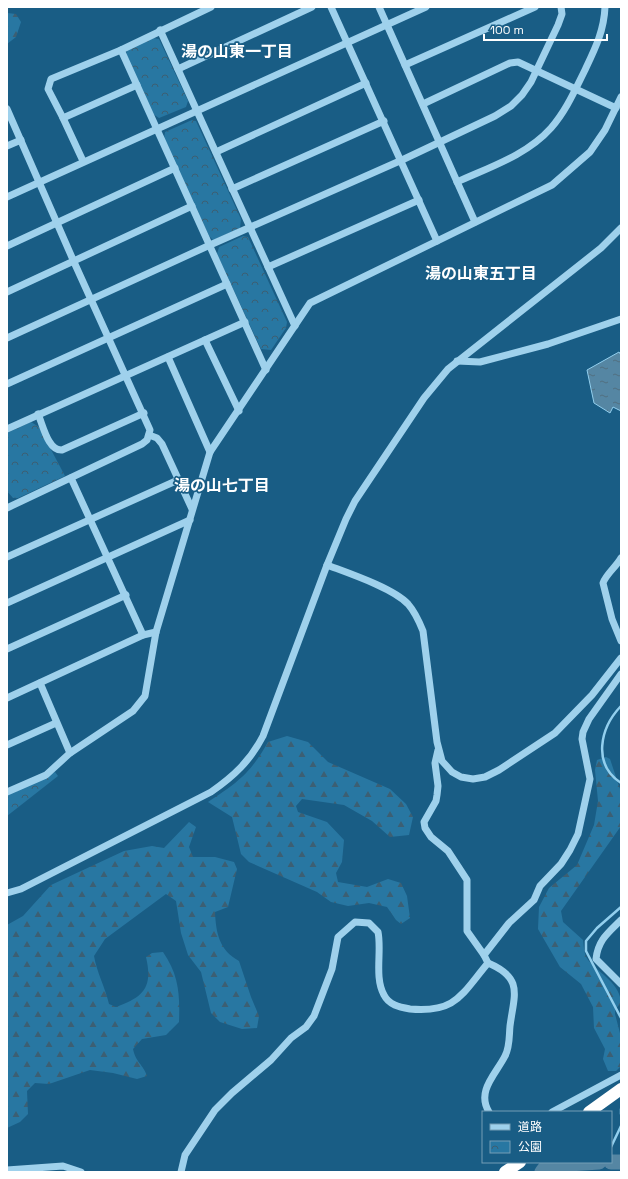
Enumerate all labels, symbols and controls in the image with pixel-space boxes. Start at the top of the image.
scale bar [484,16,607,42]
text: 100 m [490,22,524,38]
district label: 湯の山東一丁目 [181,41,293,62]
district label: 湯の山東五丁目 [425,263,537,284]
district label: 湯の山七丁目 [174,475,270,496]
legend [482,1111,612,1163]
text: 道路 [518,1119,542,1135]
text: 公園 [518,1139,542,1155]

